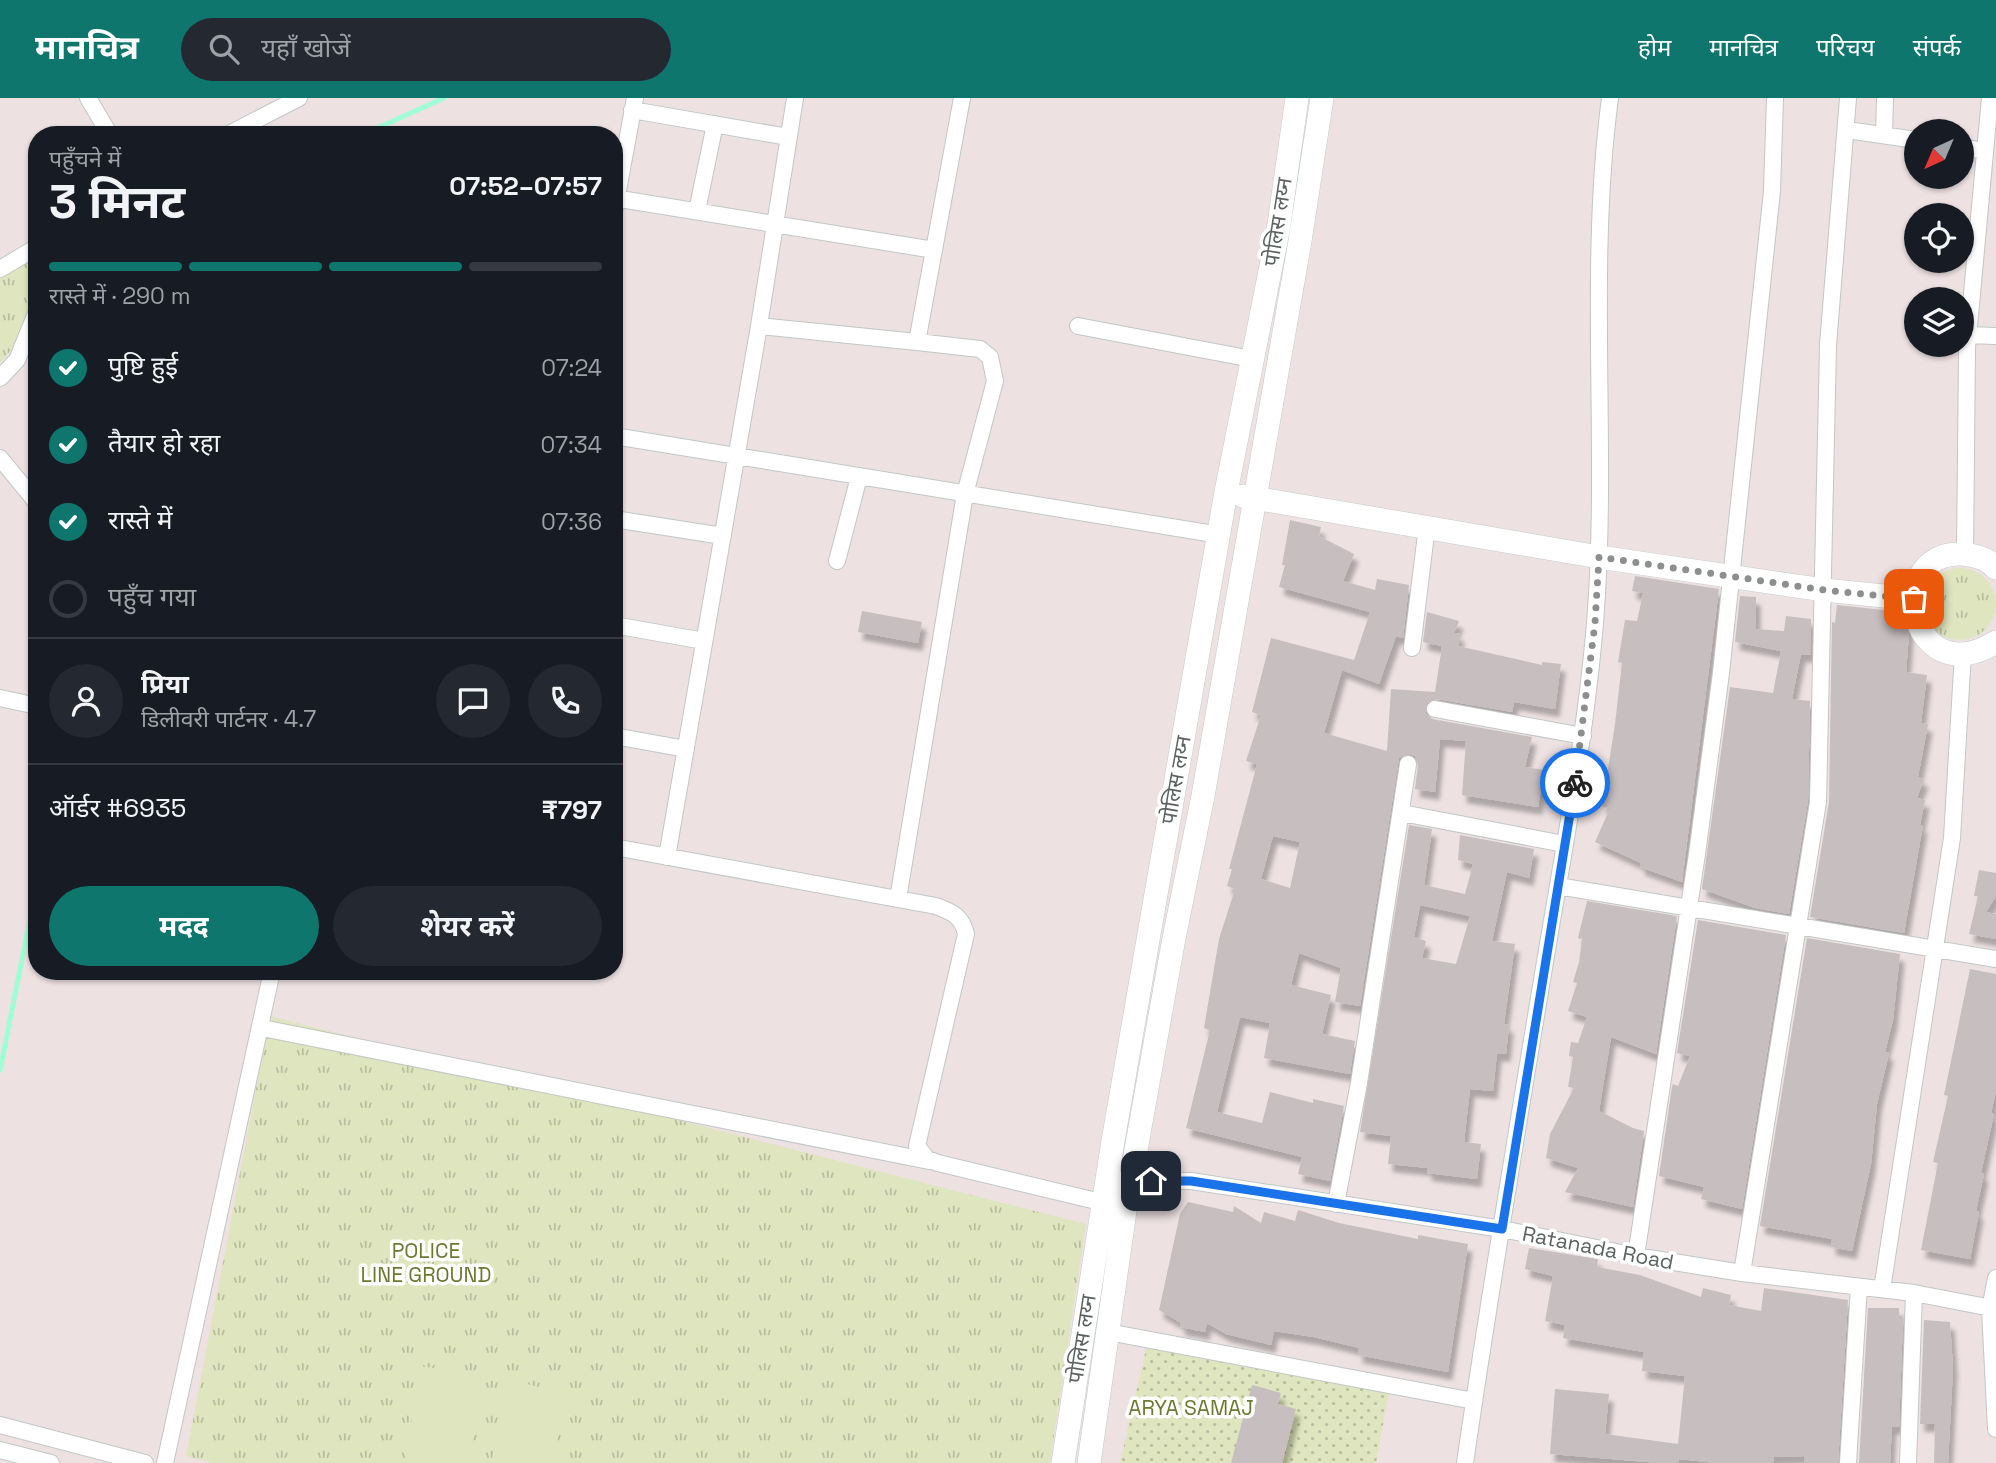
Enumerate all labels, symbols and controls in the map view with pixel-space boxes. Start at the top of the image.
search box [181,18,671,81]
text: मानचित्र [35,27,139,69]
icon: search [205,30,243,68]
text: यहाँ खोजें [261,31,351,65]
text: होम [1638,32,1671,63]
text: मानचित्र [1709,32,1778,63]
text: परिचय [1816,32,1875,63]
text: संपर्क [1913,32,1961,63]
north arrow [1904,119,1974,189]
map controls [1904,119,1974,357]
text: पहुँचने में [49,144,121,174]
text: 07:52–07:57 [449,169,602,203]
text: 3 मिनट [49,173,185,231]
street label: पोलिस लय्न [1257,175,1298,268]
button: locate [1904,203,1974,273]
text: रास्ते में · 290 m [49,281,191,311]
button: layers [1904,287,1974,357]
icon: check [49,349,87,387]
text: पुष्टि हुई [108,349,178,383]
text: 07:24 [541,353,602,383]
icon: check [49,426,87,464]
text: तैयार हो रहा [108,426,220,460]
text: 07:34 [541,430,602,460]
icon: check [49,503,87,541]
text: रास्ते में [108,503,173,537]
text: 07:36 [541,507,602,537]
pin [1884,569,1944,629]
text: पहुँच गया [108,580,196,614]
icon: bag [1895,580,1933,618]
button: person [49,664,123,738]
button: chat [436,664,510,738]
button: phone [528,664,602,738]
text: प्रिया [141,667,189,701]
text: डिलीवरी पार्टनर · 4.7 [141,704,316,734]
street label: पोलिस लय्न [1154,733,1197,826]
courier [1540,748,1610,818]
icon: bike [1556,764,1594,802]
text: ऑर्डर #6935 [49,791,186,825]
text: ₹797 [541,793,602,827]
button: मदद [49,886,319,966]
button: शेयर करें [333,886,602,966]
pin [1121,1151,1181,1211]
icon: home [1132,1162,1170,1200]
street label: Ratanada Road [1520,1220,1676,1275]
park label: POLICE LINE GROUND [361,1237,491,1288]
street label: पोलिस लय्न [1061,1292,1102,1385]
park label: ARYA SAMAJ [1128,1394,1254,1421]

